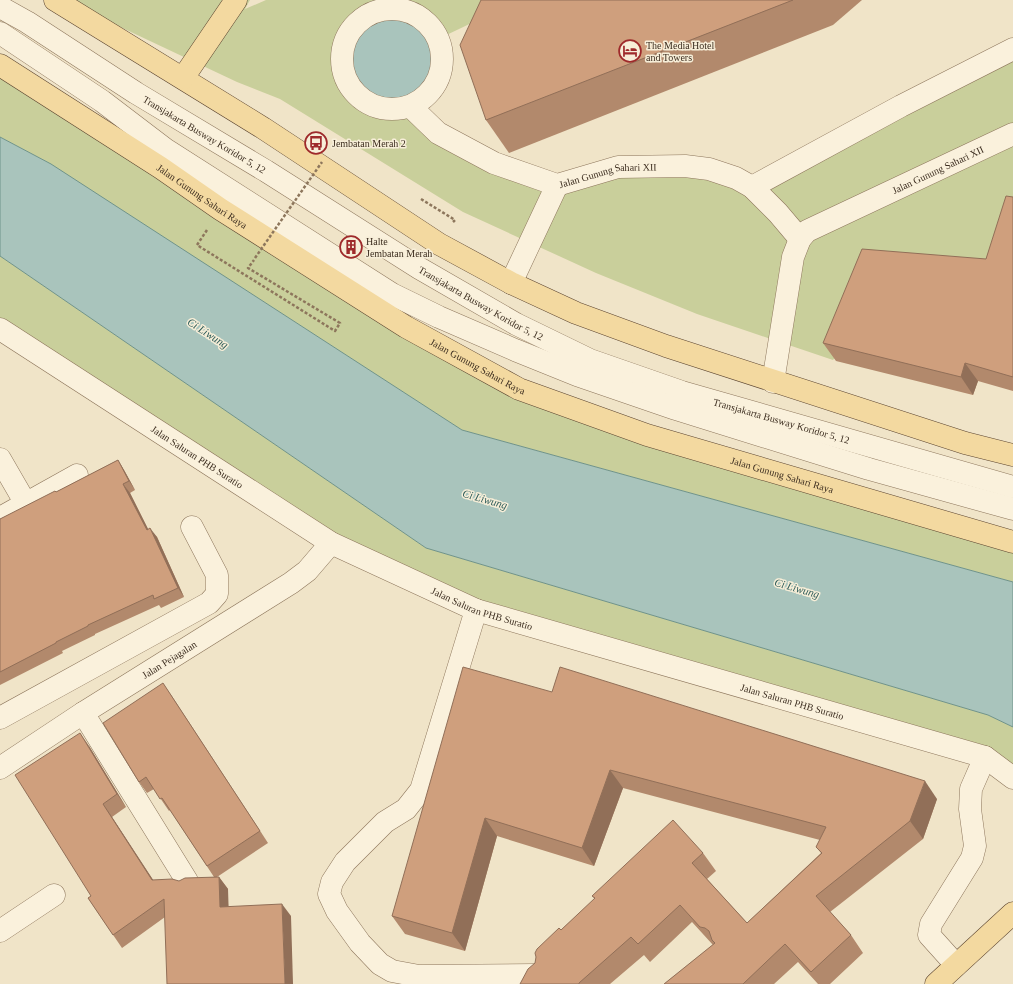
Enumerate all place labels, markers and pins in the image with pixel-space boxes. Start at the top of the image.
hotel icon: The Media Hotel and Towers [617,38,643,64]
place label: The Media Hotel and Towers [646,40,715,63]
bus stop icon: Jembatan Merah 2 [303,130,329,156]
place label: Jembatan Merah 2 [332,138,406,149]
building icon: Halte Jembatan Merah [338,234,364,260]
place label: Halte Jembatan Merah [366,236,432,259]

